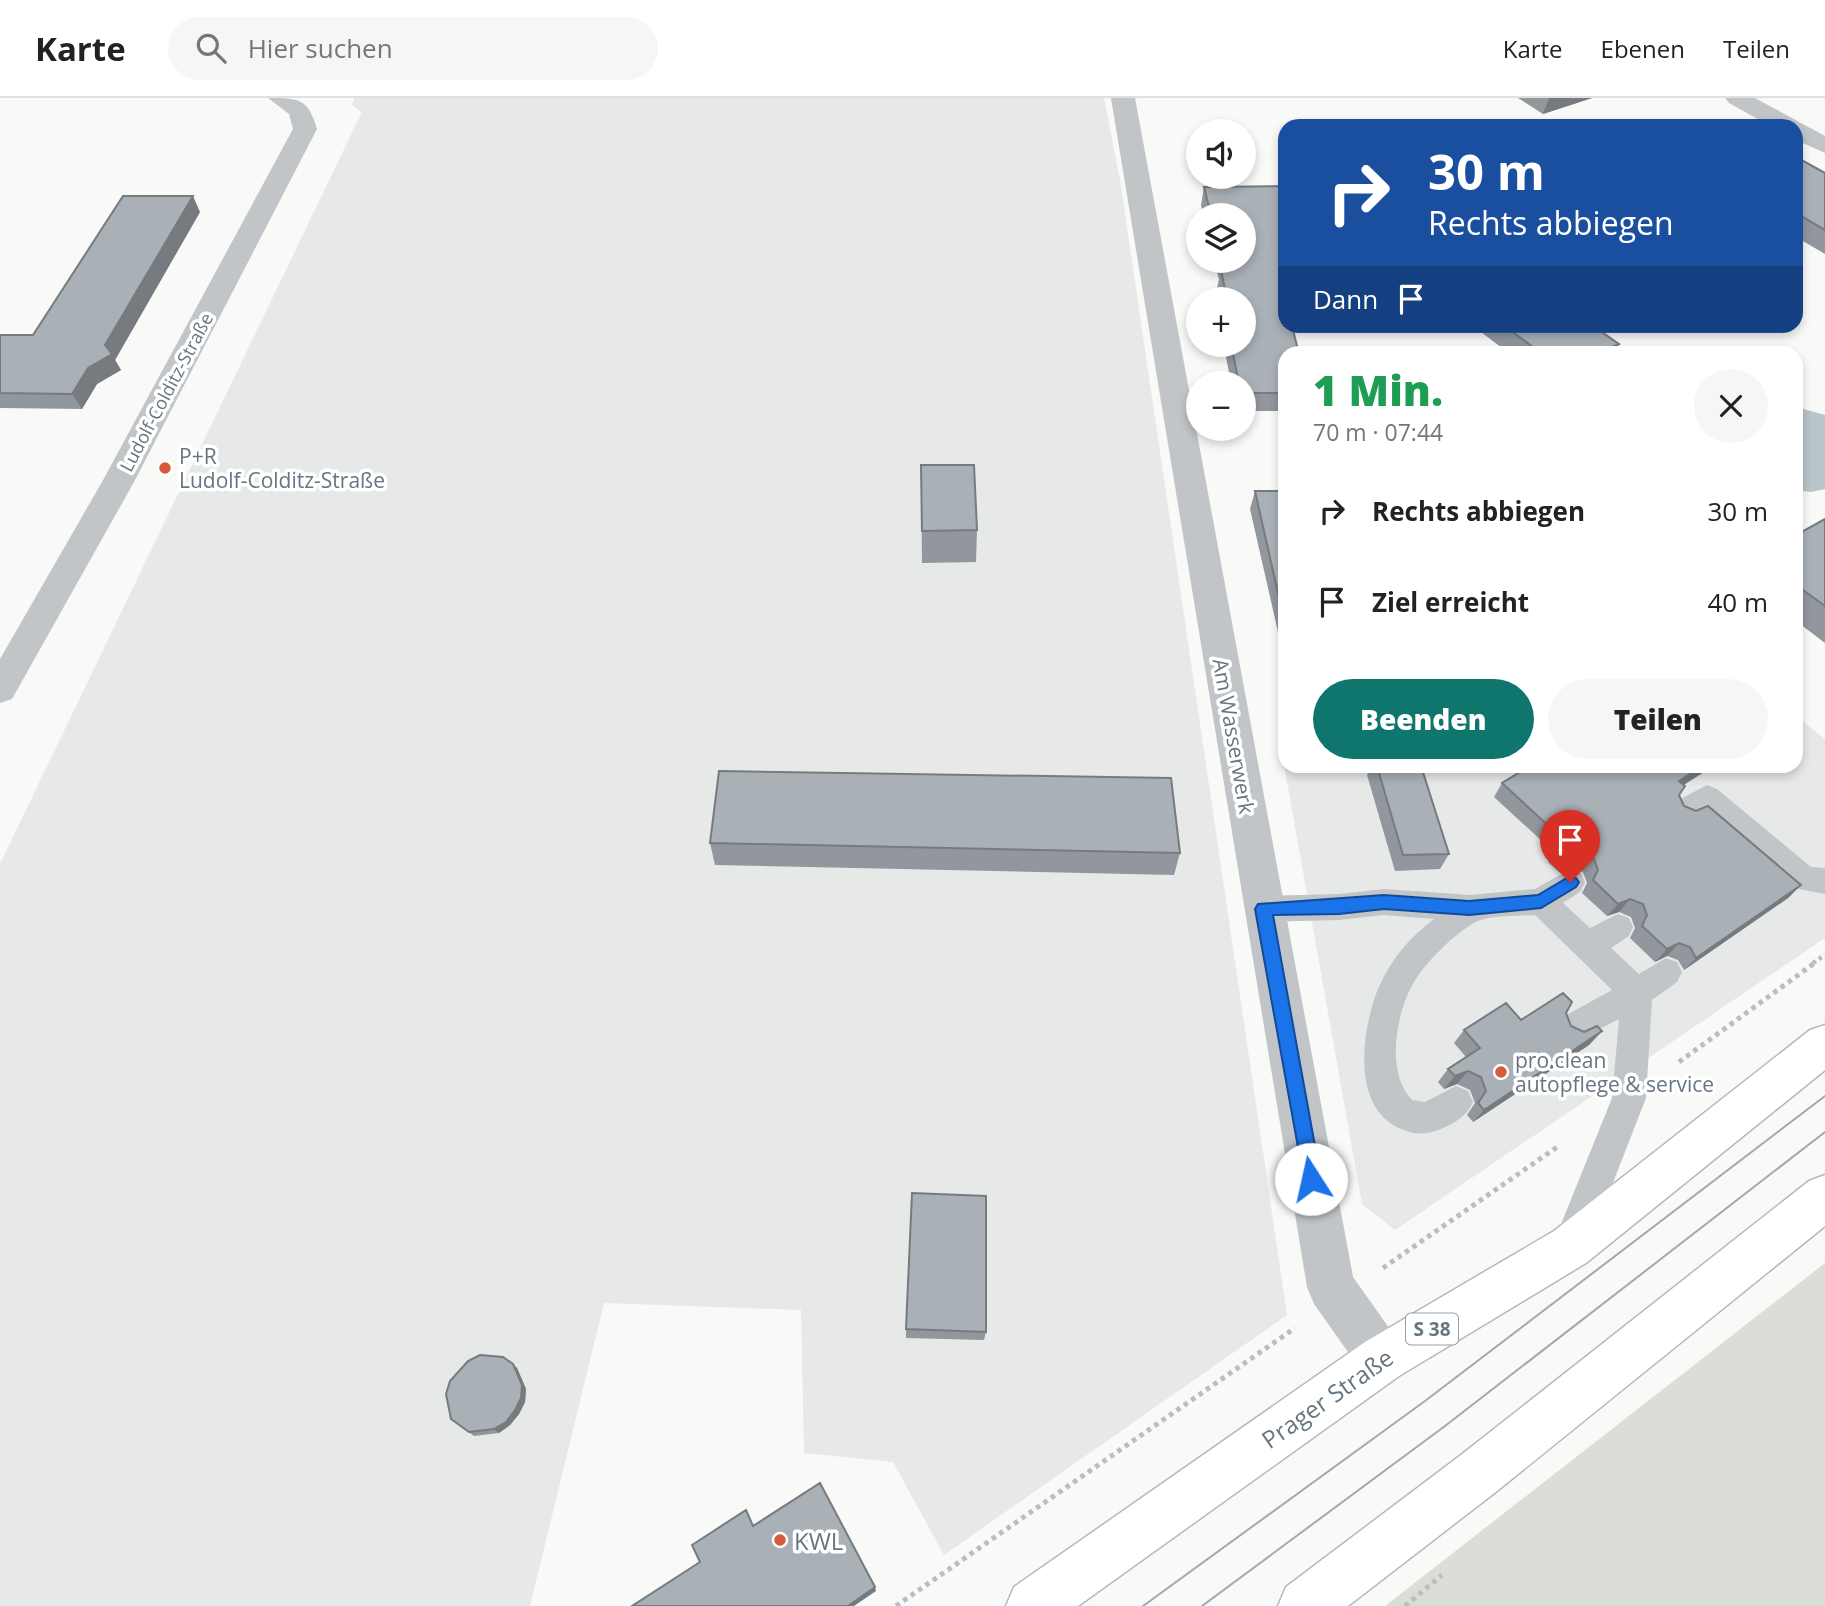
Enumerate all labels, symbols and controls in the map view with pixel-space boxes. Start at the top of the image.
search box [168,17,658,80]
text: Karte [35,26,126,71]
icon: search [192,29,230,67]
text: Hier suchen [248,30,393,66]
text: Karte [1503,32,1563,65]
text: Ebenen [1601,32,1685,65]
text: Teilen [1723,32,1790,65]
map controls [1186,119,1256,441]
button: sound [1186,119,1256,189]
text: 30 m [1428,138,1545,204]
icon: right [1313,147,1404,238]
text: Rechts abbiegen [1428,201,1674,244]
button: layers [1186,203,1256,273]
icon: arrive [1392,280,1430,318]
text: Dann [1313,281,1378,317]
button: + [1186,287,1256,357]
street label: Ludolf-Colditz-Straße [114,308,218,476]
text: 1 Min. [1313,361,1443,418]
button: close [1694,369,1768,443]
button: − [1186,371,1256,441]
text: 70 m · 07:44 [1313,416,1443,448]
place label: P+R Ludolf-Colditz-Straße [179,442,385,494]
marker: P+R Ludolf-Colditz-Straße [157,460,173,476]
icon: right [1313,492,1351,530]
text: Rechts abbiegen [1372,493,1585,529]
text: 30 m [1707,493,1768,529]
icon: arrive [1313,583,1351,621]
text: Ziel erreicht [1372,584,1529,620]
text: 40 m [1707,584,1768,620]
street label: Am Wasserwerk [1207,656,1261,816]
button: Beenden [1313,679,1534,759]
button: Teilen [1548,679,1768,759]
pin [1540,810,1600,882]
icon: arrive [1551,821,1589,859]
place label: pro.clean autopflege & service [1515,1046,1714,1098]
marker: pro.clean autopflege & service [1493,1064,1509,1080]
position arrow [1274,1142,1348,1216]
road number: S 38 [1406,1314,1458,1344]
street label: Prager Straße [1255,1340,1399,1456]
place label: KWL [794,1524,843,1557]
marker: KWL [772,1532,788,1548]

